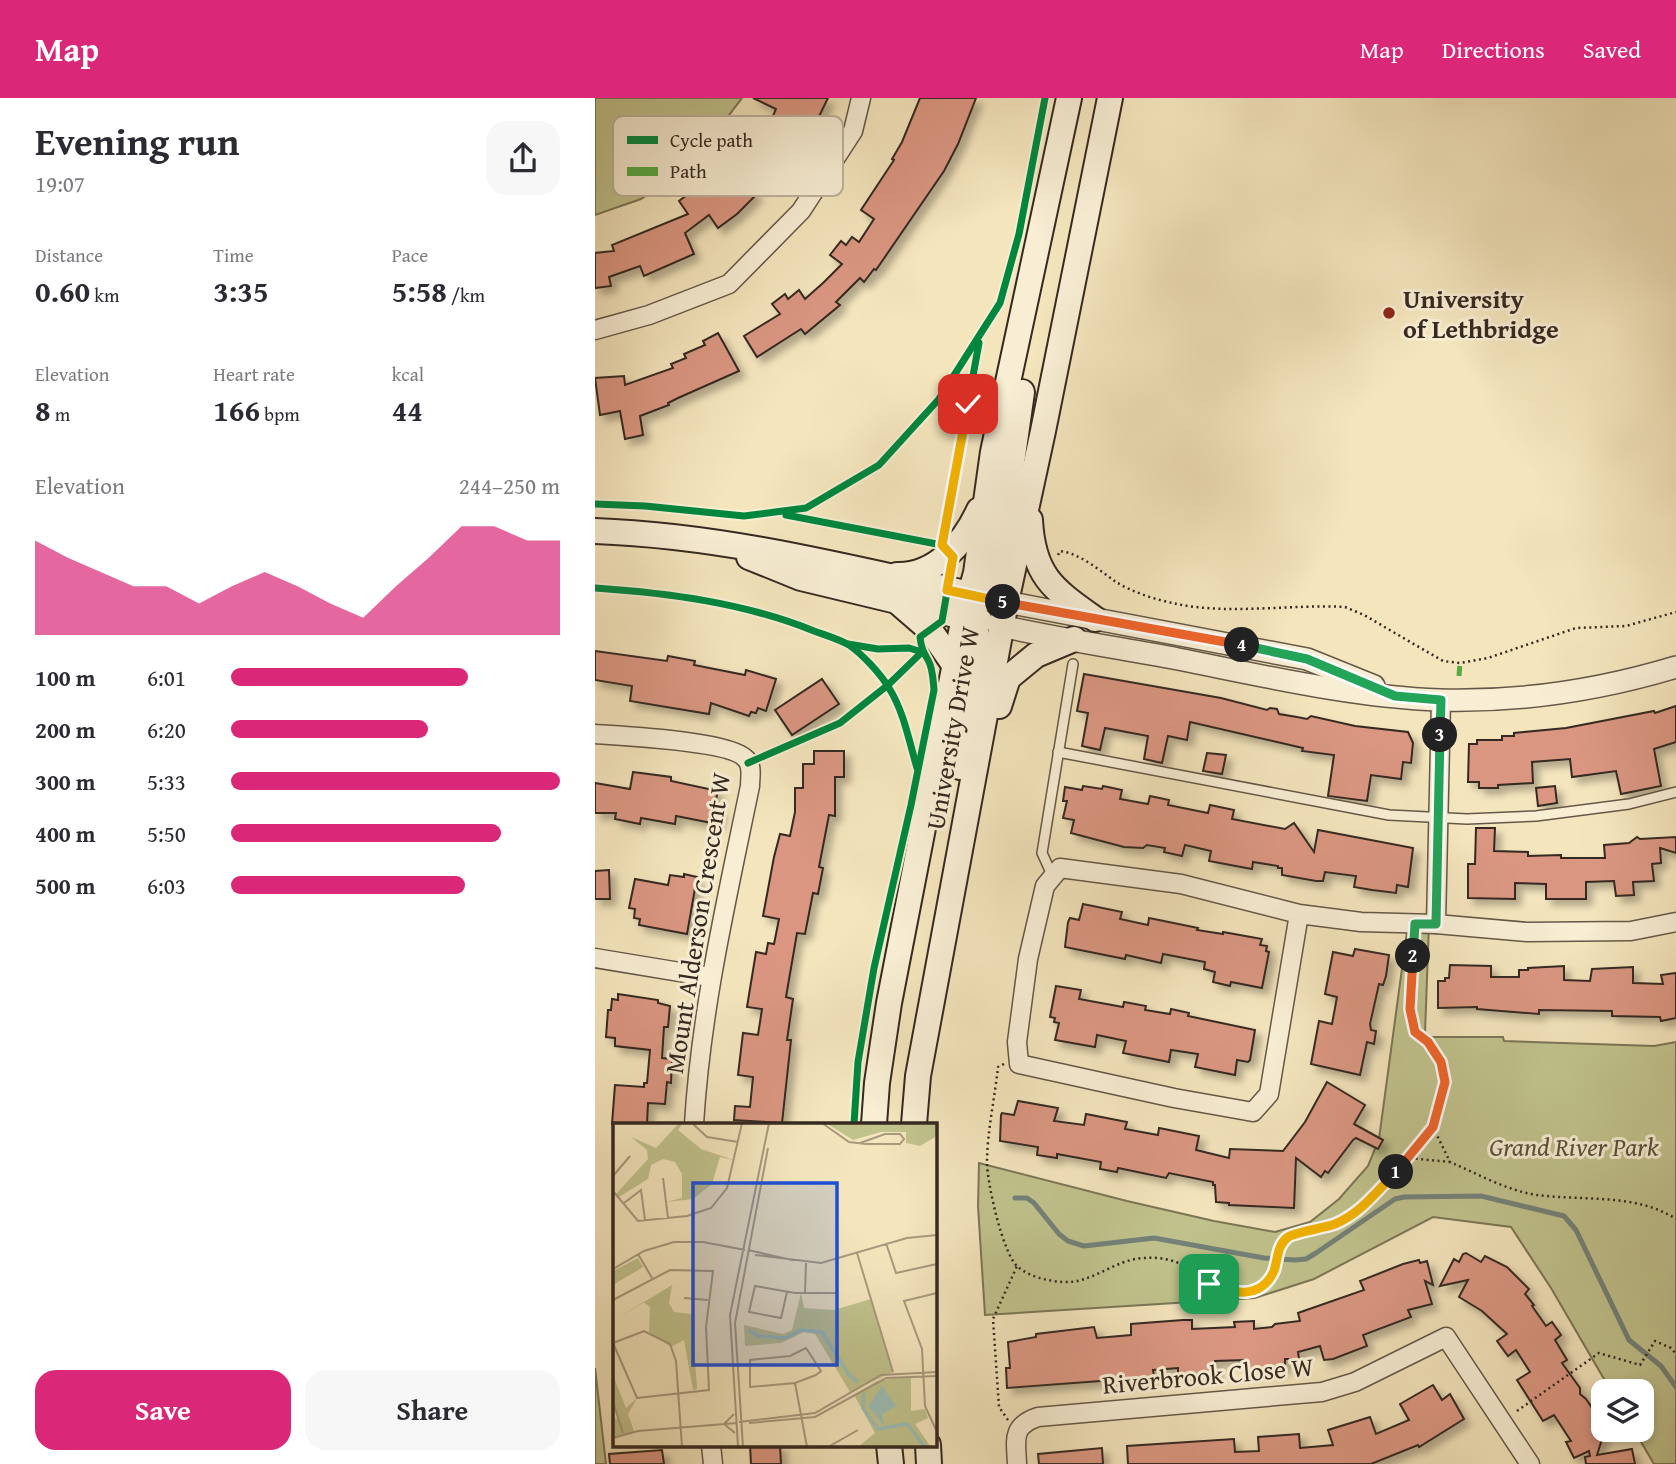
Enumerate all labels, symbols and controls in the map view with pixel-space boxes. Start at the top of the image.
text: Map [35,25,99,73]
text: Map [1360,32,1404,67]
text: Directions [1442,32,1545,67]
text: Saved [1583,32,1641,67]
text: Evening run [35,113,239,169]
legend [613,116,843,196]
button: share [486,121,560,195]
text: Cycle path [670,126,753,154]
text: Path [670,157,707,185]
text: 19:07 [35,167,85,200]
text: Distance [35,241,103,269]
text: Time [213,241,254,269]
text: Pace [392,241,428,269]
text: 0.60 [35,269,90,313]
text: 3:35 [213,269,268,313]
text: 5:58 [392,269,447,313]
place label: University of Lethbridge [1403,279,1559,348]
text: km [90,281,119,309]
text: /km [447,281,485,309]
marker: University of Lethbridge [1381,305,1397,321]
text: Elevation [35,360,109,388]
text: Heart rate [213,360,295,388]
text: kcal [392,360,424,388]
pin [938,374,998,434]
icon: check [949,385,987,423]
text: 8 [35,388,51,432]
text: 166 [213,388,260,432]
text: 44 [392,388,423,432]
text: m [51,400,70,428]
text: bpm [260,400,300,428]
text: Elevation [35,469,125,502]
text: 244–250 m [459,469,560,502]
pin: 5 [985,584,1021,620]
text: 5 [998,587,1007,615]
street label: University Drive W [915,623,989,833]
pin: 4 [1225,628,1259,662]
text: 4 [1237,630,1246,658]
text: 100 m [35,661,96,694]
text: 6:01 [147,661,186,694]
text: 200 m [35,713,96,746]
text: 6:20 [147,713,186,746]
pin: 3 [1423,718,1457,752]
text: 3 [1435,720,1444,748]
text: 300 m [35,765,96,798]
text: 5:33 [147,765,186,798]
street label: Mount Alderson Crescent W [654,770,740,1076]
text: 400 m [35,817,96,850]
text: 5:50 [147,817,186,850]
text: 500 m [35,869,96,902]
text: 6:03 [147,869,186,902]
pin: 2 [1395,938,1431,974]
text: 2 [1408,941,1417,969]
inset map [613,1123,936,1446]
park label: Grand River Park [1489,1127,1659,1166]
pin: 1 [1379,1154,1413,1190]
text: 1 [1391,1157,1400,1185]
pin [1179,1254,1239,1314]
icon: arrive [1190,1265,1228,1303]
street label: Riverbrook Close W [1101,1346,1315,1404]
button: Save [35,1370,291,1450]
button: Share [305,1370,560,1450]
map controls [1591,1379,1654,1442]
button: layers [1591,1379,1654,1442]

